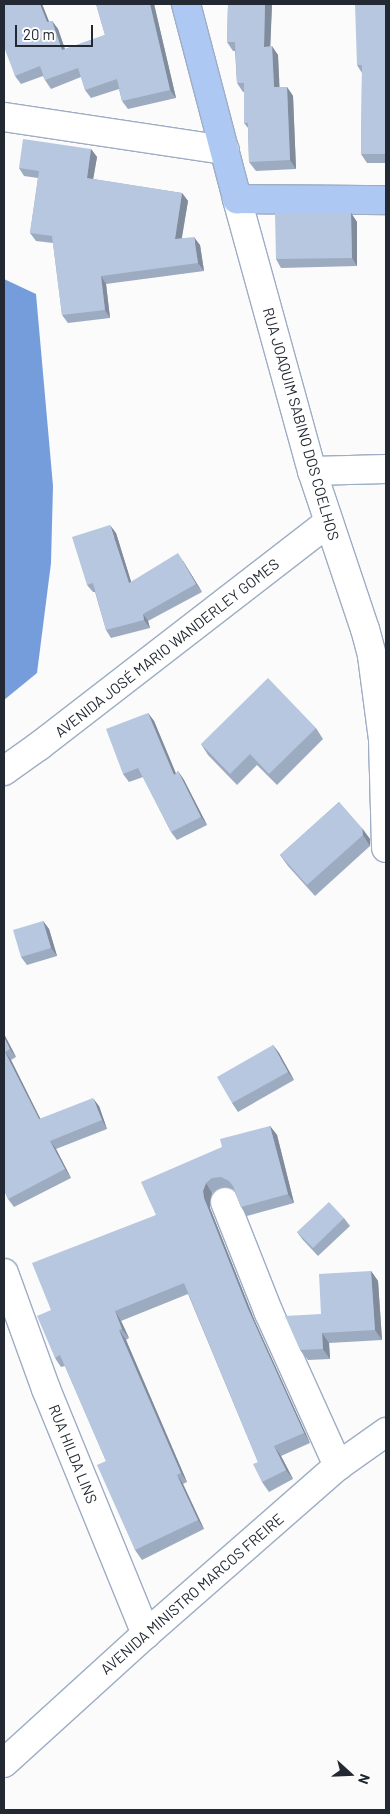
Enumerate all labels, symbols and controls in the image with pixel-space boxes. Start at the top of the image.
scale bar [18,15,95,47]
text: 20 m [23,25,55,43]
street label: RUA JOAQUIM SABINO DOS COELHOS [259,305,343,543]
street label: AVENIDA JOSÉ MARIO WANDERLEY GOMES [51,555,283,741]
street label: RUA HILDA LINS [45,1402,101,1506]
street label: AVENIDA MINISTRO MARCOS FREIRE [97,1510,287,1678]
north arrow [325,1749,375,1799]
text: N [355,1772,374,1787]

